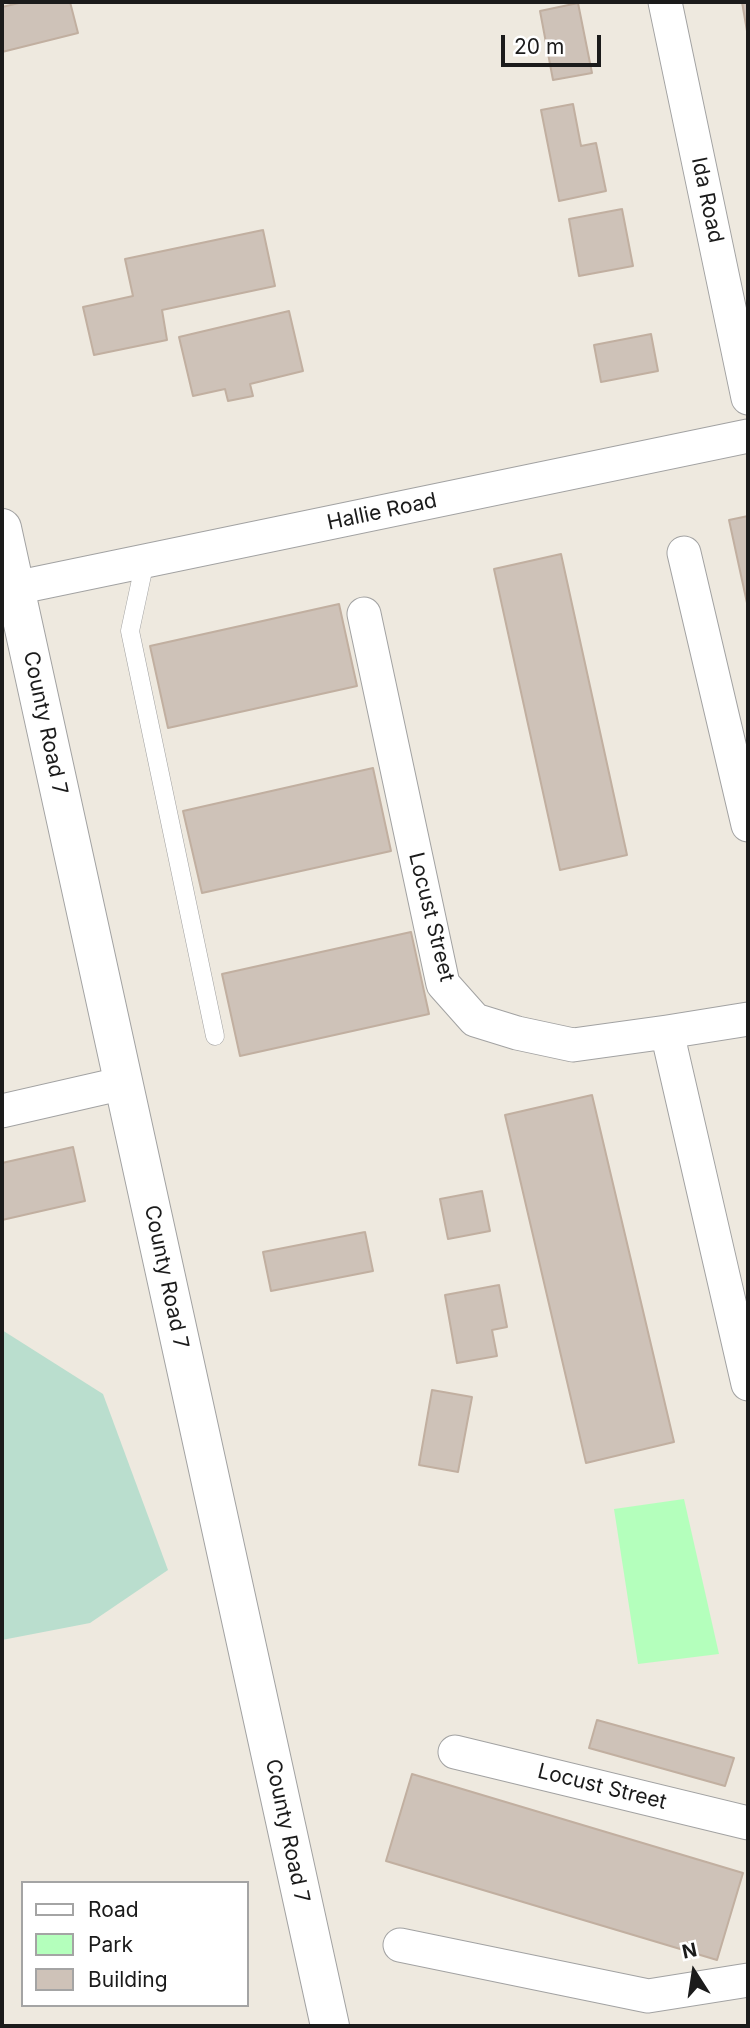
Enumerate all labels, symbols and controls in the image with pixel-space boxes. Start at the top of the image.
scale bar [505,21,605,65]
text: 20 m [514,34,564,59]
street label: Ida Road [686,155,728,245]
street label: Hallie Road [325,488,439,536]
street label: County Road 7 [17,649,73,797]
street label: Locust Street [403,850,459,984]
street label: County Road 7 [138,1203,194,1351]
street label: County Road 7 [259,1757,315,1905]
street label: Locust Street [535,1759,669,1815]
legend [21,1881,248,2007]
text: Road [88,1897,139,1922]
text: Park [88,1932,133,1957]
north arrow [659,1937,729,2007]
text: N [680,1938,699,1964]
text: Building [88,1967,168,1992]

